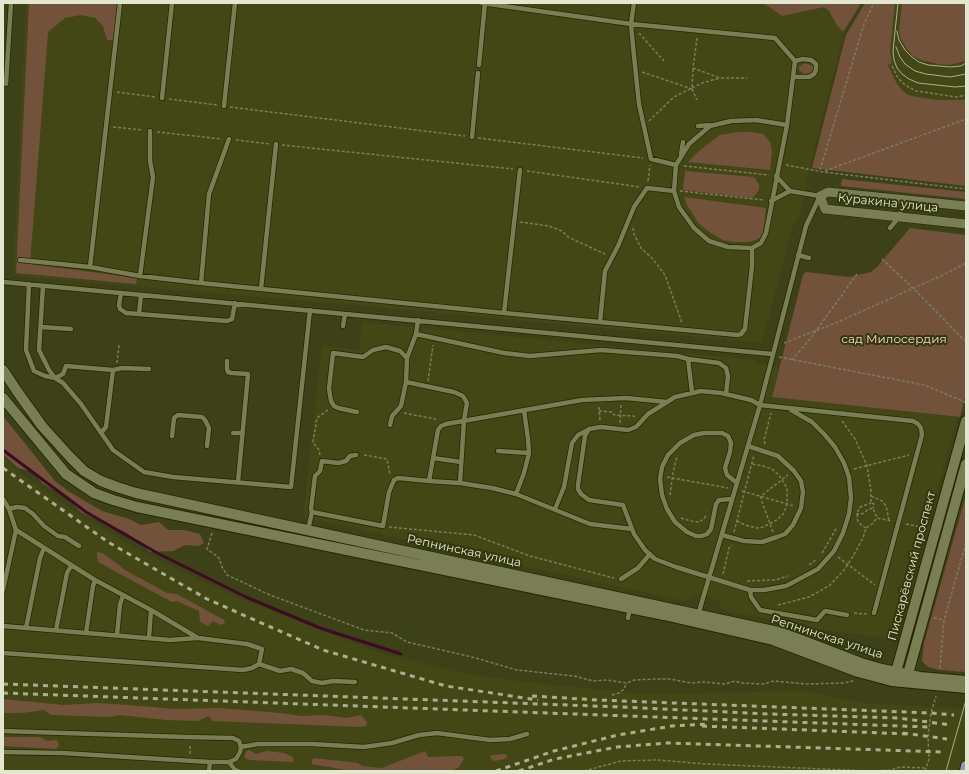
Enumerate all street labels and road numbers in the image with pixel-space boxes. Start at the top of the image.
street label: Куракина улица [837,191,939,215]
street label: Пискарёвский проспект [885,490,939,642]
street label: Репнинская улица [405,532,523,570]
street label: Репнинская улица [769,612,885,662]

